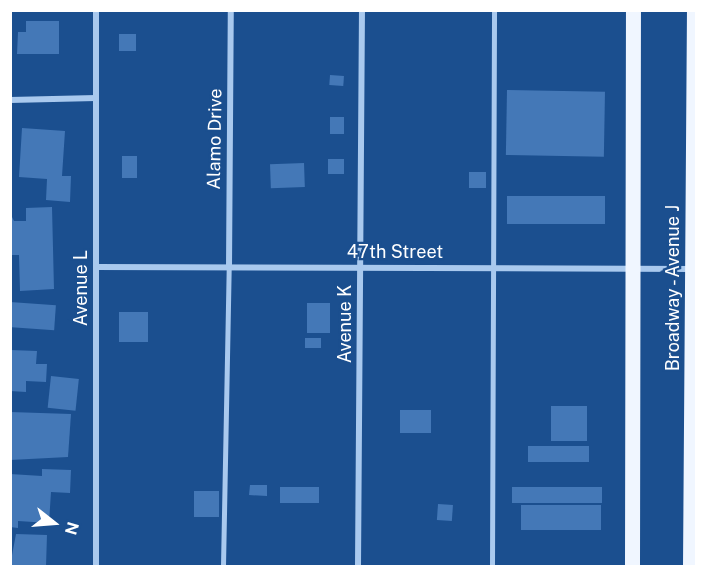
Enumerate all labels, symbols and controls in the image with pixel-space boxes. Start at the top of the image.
street label: Alamo Drive [203,88,227,190]
street label: Broadway - Avenue J [662,202,684,374]
street label: 47th Street [347,241,443,263]
street label: Avenue L [70,250,92,326]
street label: Avenue K [334,285,356,363]
north arrow [24,493,84,553]
text: N [61,520,83,537]

